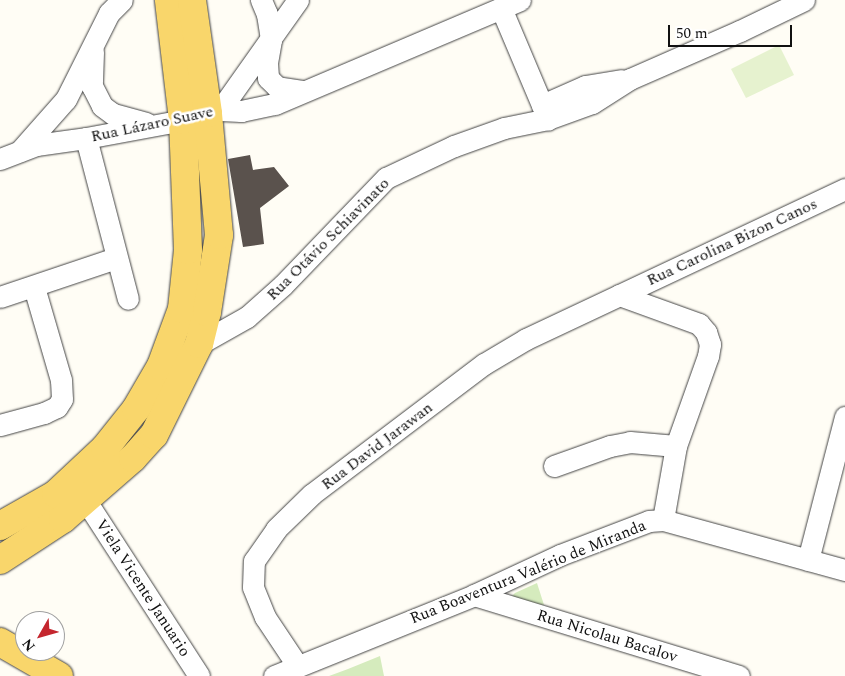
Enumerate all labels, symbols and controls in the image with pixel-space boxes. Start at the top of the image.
scale bar [670,15,794,47]
text: 50 m [676,22,708,45]
street label: Rua Lázaro Suave [89,102,215,146]
street label: Rua Otávio Schiavinato [263,174,393,304]
street label: Rua Carolina Bizon Canos [644,194,820,290]
street label: Rua David Jarawan [318,398,436,494]
street label: Viela Vicente Januario [91,516,195,660]
street label: Rua Boaventura Valério de Miranda [407,516,649,628]
street label: Rua Nicolau Bacalov [534,606,680,666]
north arrow [15,611,65,661]
text: N [17,634,40,656]

